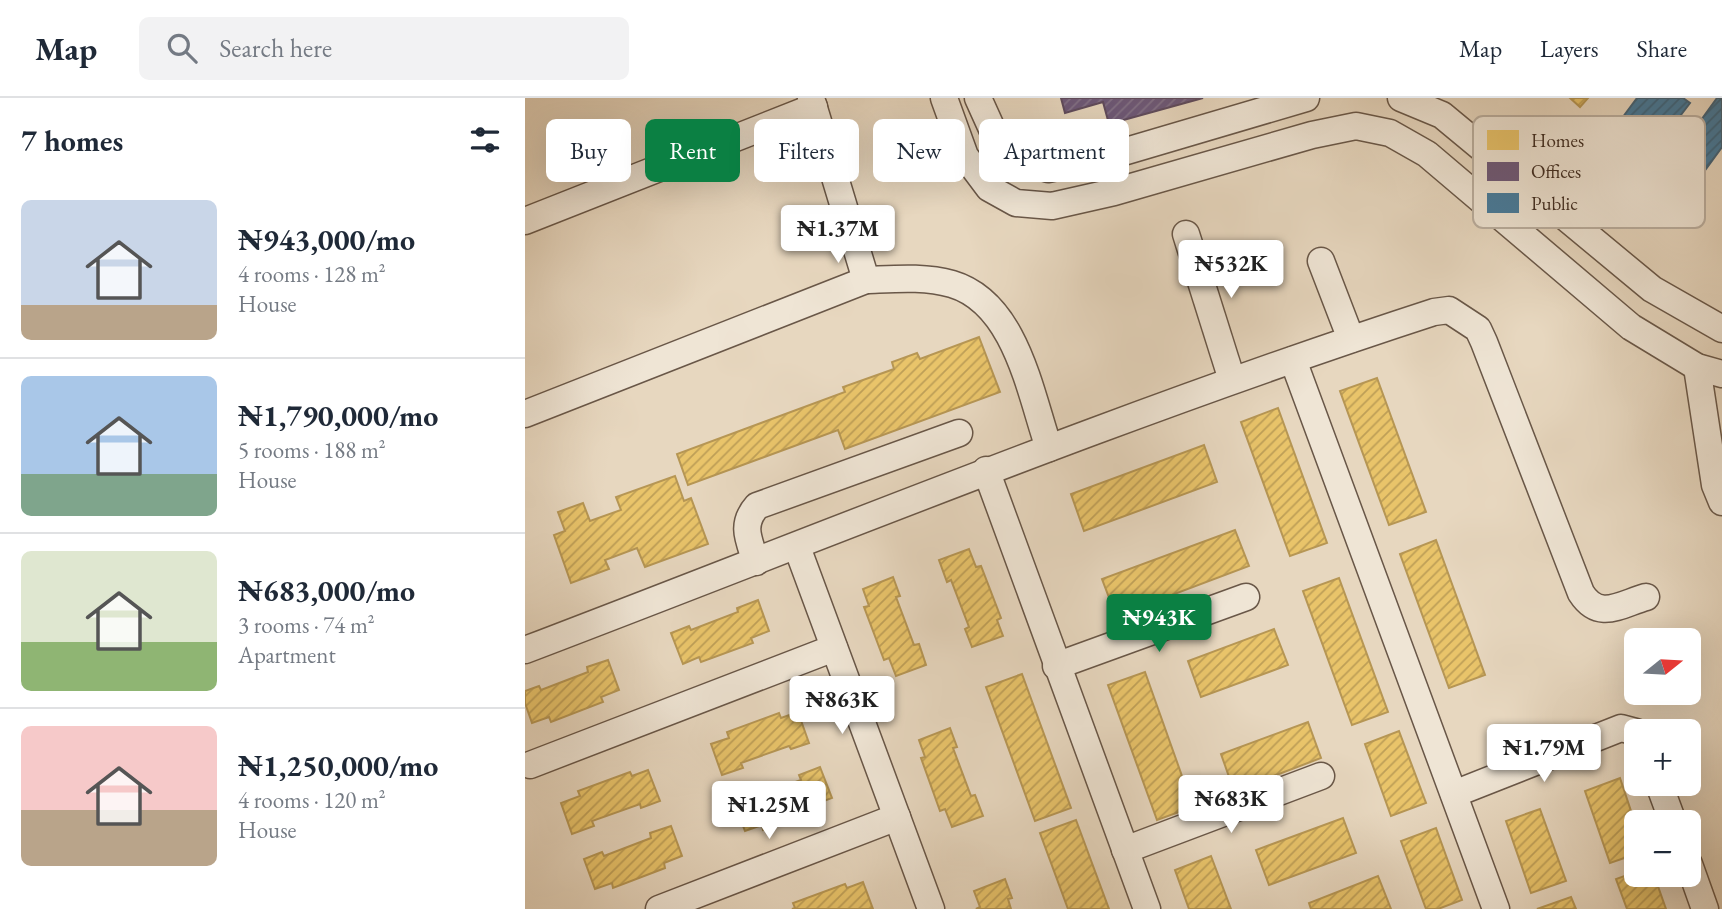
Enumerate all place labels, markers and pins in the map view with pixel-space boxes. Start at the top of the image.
pin: ₦1.37M [781,206,895,265]
pin: ₦532K [1182,240,1280,300]
pin: ₦943K [1110,594,1208,654]
pin: ₦863K [793,676,891,736]
pin: ₦1.79M [1487,724,1601,784]
pin: ₦683K [1182,776,1280,835]
pin: ₦1.25M [712,782,826,841]

